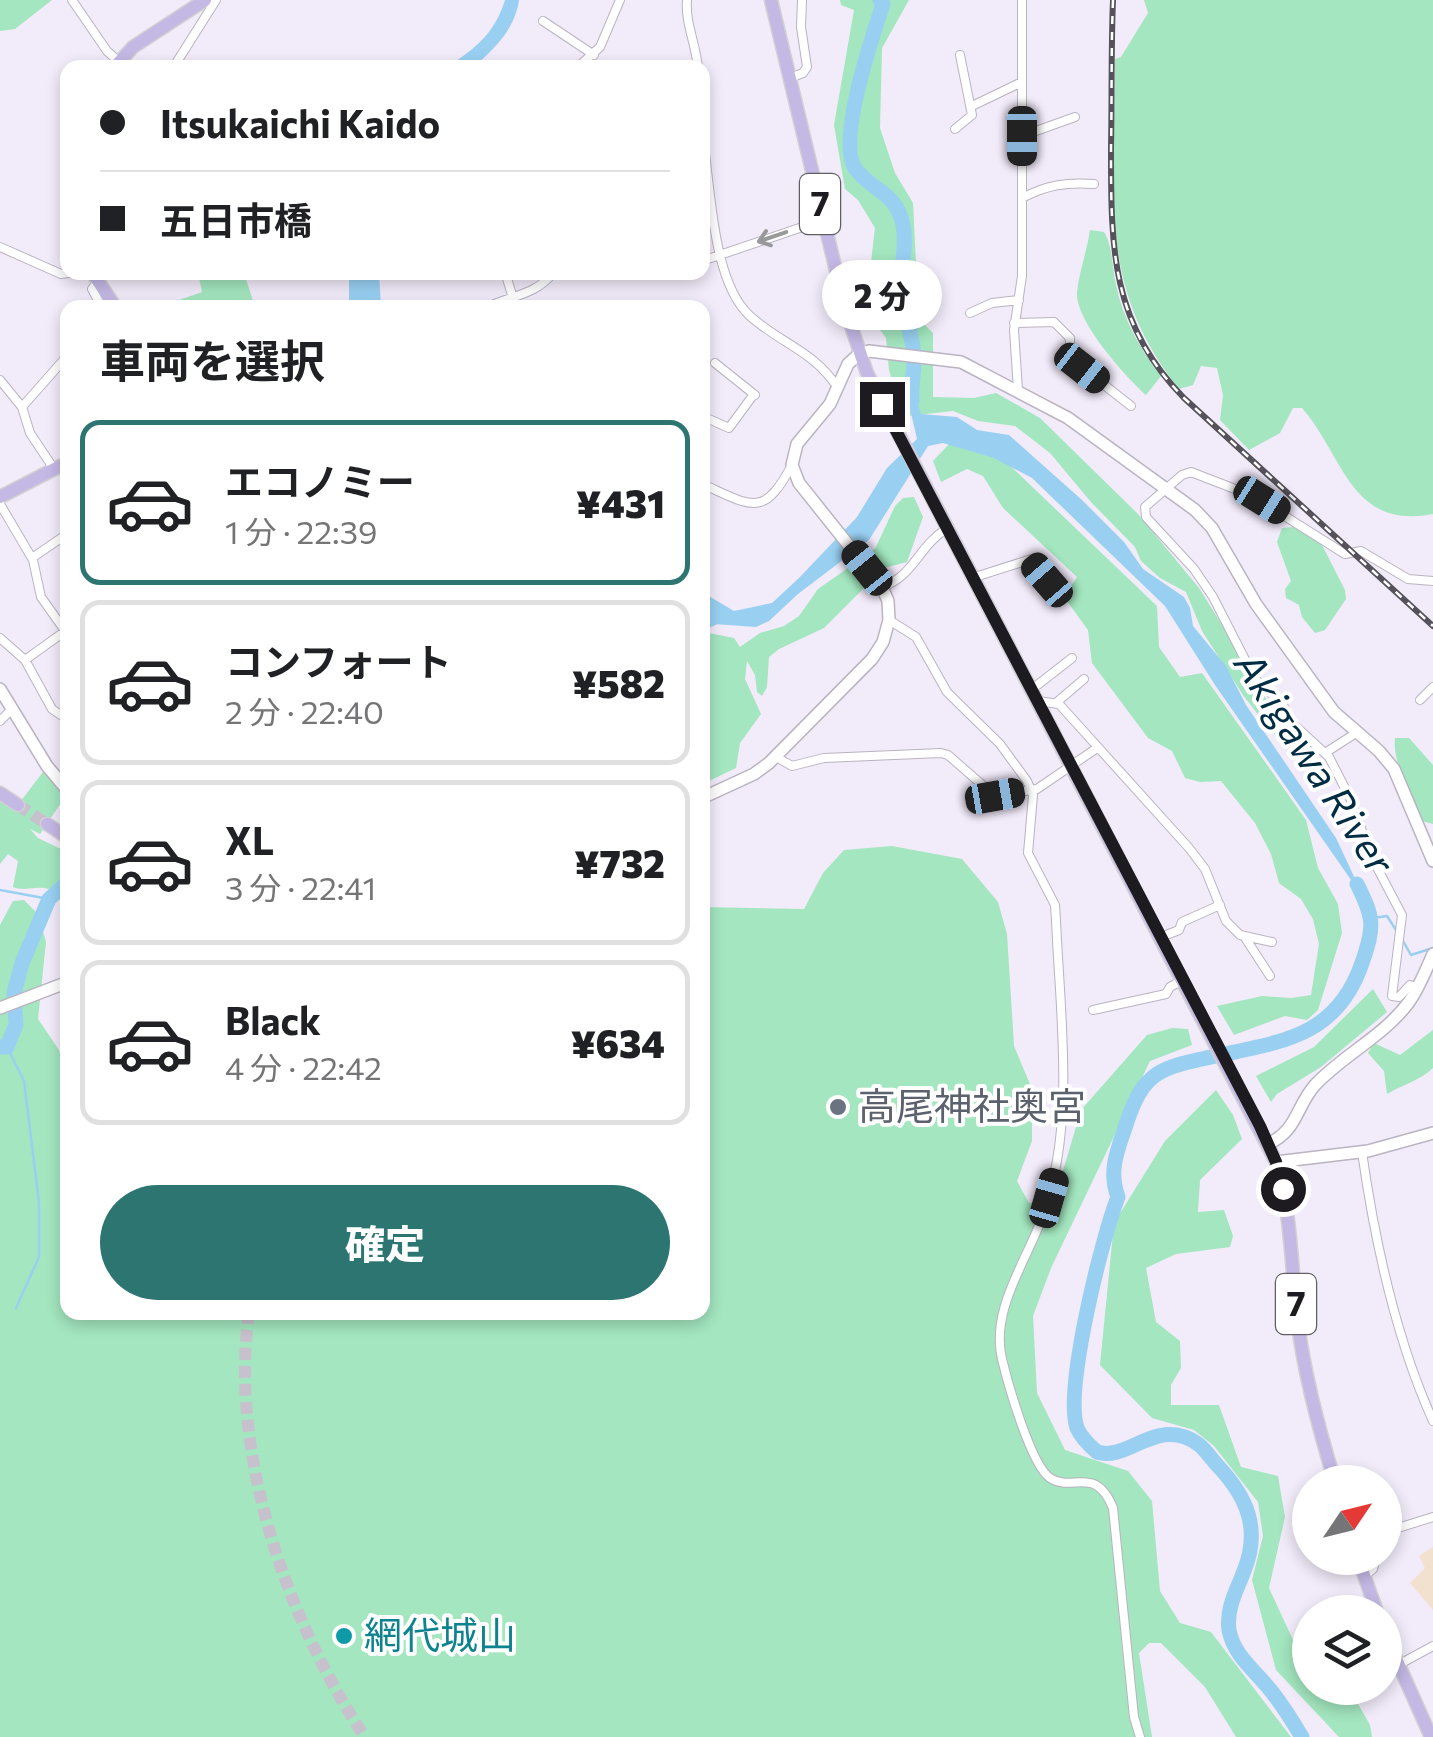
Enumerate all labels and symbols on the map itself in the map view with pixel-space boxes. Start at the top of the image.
car [1007,106,1037,166]
road number: 7 [800,174,840,234]
one-way arrow [757,230,789,248]
callout: 2 分 [822,259,942,329]
car [1049,338,1115,398]
route end [860,382,905,427]
car [1229,471,1295,529]
car [836,535,898,601]
car [1016,548,1078,612]
water label: Akigawa River [1225,640,1407,884]
car [963,776,1027,816]
place label: 高尾神社奥宮 [858,1081,1086,1128]
marker: 高尾神社奥宮 [827,1096,849,1118]
car [1026,1165,1072,1231]
route start [1261,1167,1306,1212]
road number: 7 [1276,1274,1316,1334]
north arrow [1292,1465,1402,1575]
place label: 網代城山 [364,1610,516,1657]
marker: 網代城山 [333,1625,355,1647]

